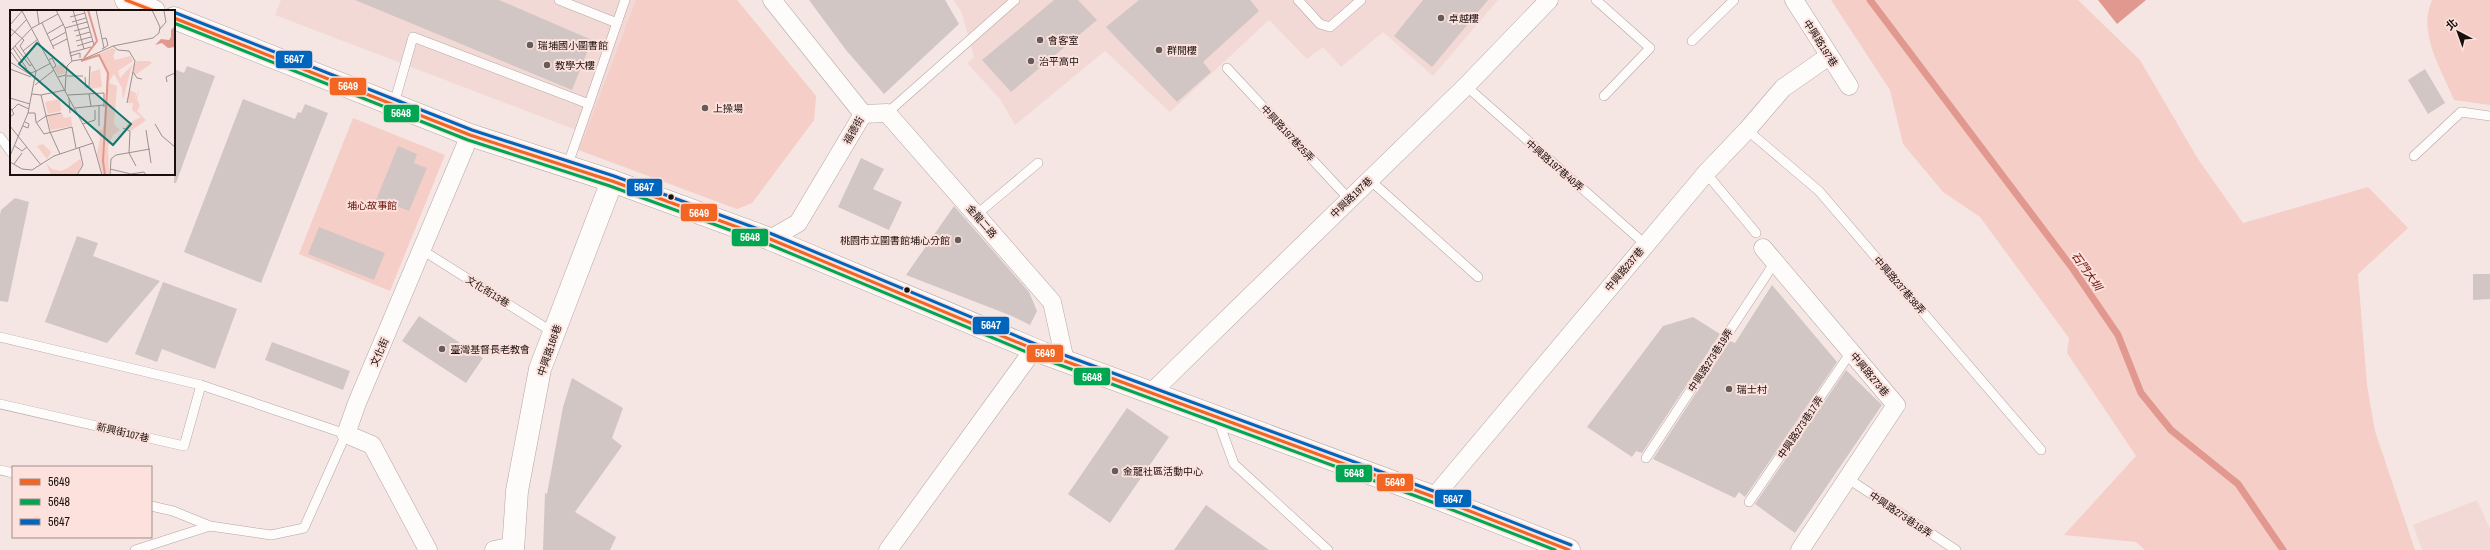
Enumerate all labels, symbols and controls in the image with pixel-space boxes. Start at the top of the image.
inset map [10,10,175,175]
place label: 卓越樓 [1449,12,1479,25]
north arrow [2438,12,2478,52]
marker: 卓越樓 [1436,13,1446,23]
text: 北 [2443,16,2460,33]
street label: 中興路197巷 [1801,17,1841,69]
place label: 會客室 [1048,34,1078,47]
marker: 會客室 [1035,35,1045,45]
place label: 瑞埔國小圖書館 [538,39,608,52]
marker: 瑞埔國小圖書館 [525,40,535,50]
place label: 群閒樓 [1167,44,1197,57]
marker: 群閒樓 [1154,45,1164,55]
line badge: 5647 [275,50,313,69]
text: 5647 [284,52,304,66]
place label: 治平高中 [1039,55,1079,68]
marker: 治平高中 [1026,56,1036,66]
place label: 教學大樓 [555,59,595,72]
marker: 教學大樓 [542,60,552,70]
line badge: 5649 [329,77,367,96]
text: 5649 [338,79,358,93]
place label: 上操場 [713,102,743,115]
street label: 中興路197巷25弄 [1258,102,1317,164]
marker: 上操場 [700,103,710,113]
line badge: 5648 [383,104,420,123]
text: 5648 [391,106,411,120]
street label: 福德街 [840,114,867,146]
street label: 中興路197巷40弄 [1523,137,1586,194]
street label: 中興路197巷 [1328,174,1375,221]
line badge: 5647 [626,178,663,197]
text: 5647 [634,180,654,194]
unlabelled marker [666,192,676,202]
park label: 埔心故事館 [347,199,397,212]
street label: 金龍二路 [964,202,1000,241]
line badge: 5649 [680,203,718,222]
text: 5649 [689,206,709,220]
line badge: 5648 [731,228,769,247]
text: 5648 [740,230,760,244]
place label: 桃園市立圖書館埔心分館 [840,234,950,247]
marker: 桃園市立圖書館埔心分館 [953,235,963,245]
street label: 中興路237巷 [1602,245,1647,294]
water label: 石門大圳 [2069,249,2106,295]
street label: 中興路237巷38弄 [1871,254,1928,317]
street label: 文化街13巷 [463,273,512,310]
unlabelled marker [902,285,912,295]
line badge: 5647 [972,316,1010,335]
text: 5647 [981,318,1001,332]
street label: 中興路166巷 [535,323,564,378]
street label: 中興路273巷19弄 [1685,326,1736,394]
street label: 文化街 [368,336,391,369]
place label: 臺灣基督長老教會 [450,343,530,356]
marker: 臺灣基督長老教會 [437,344,447,354]
line badge: 5649 [1026,344,1064,363]
text: 5649 [1035,346,1055,360]
street label: 中興路273巷 [1847,350,1892,399]
line badge: 5648 [1073,367,1111,386]
text: 5648 [1082,370,1102,384]
place label: 瑞士村 [1737,383,1767,396]
marker: 瑞士村 [1724,384,1734,394]
street label: 中興路273巷17弄 [1775,393,1826,461]
street label: 新興街107巷 [95,420,151,445]
line badge: 5648 [1335,464,1373,483]
place label: 金龍社區活動中心 [1123,465,1203,478]
legend [12,466,152,538]
marker: 金龍社區活動中心 [1110,466,1120,476]
text: 5648 [1344,466,1364,480]
line badge: 5649 [1376,473,1414,492]
text: 5649 [48,474,70,490]
text: 5649 [1385,475,1405,489]
line badge: 5647 [1434,489,1472,508]
street label: 中興路273巷18弄 [1867,489,1935,540]
text: 5647 [1443,492,1463,506]
text: 5648 [48,494,70,510]
text: 5647 [48,514,70,530]

